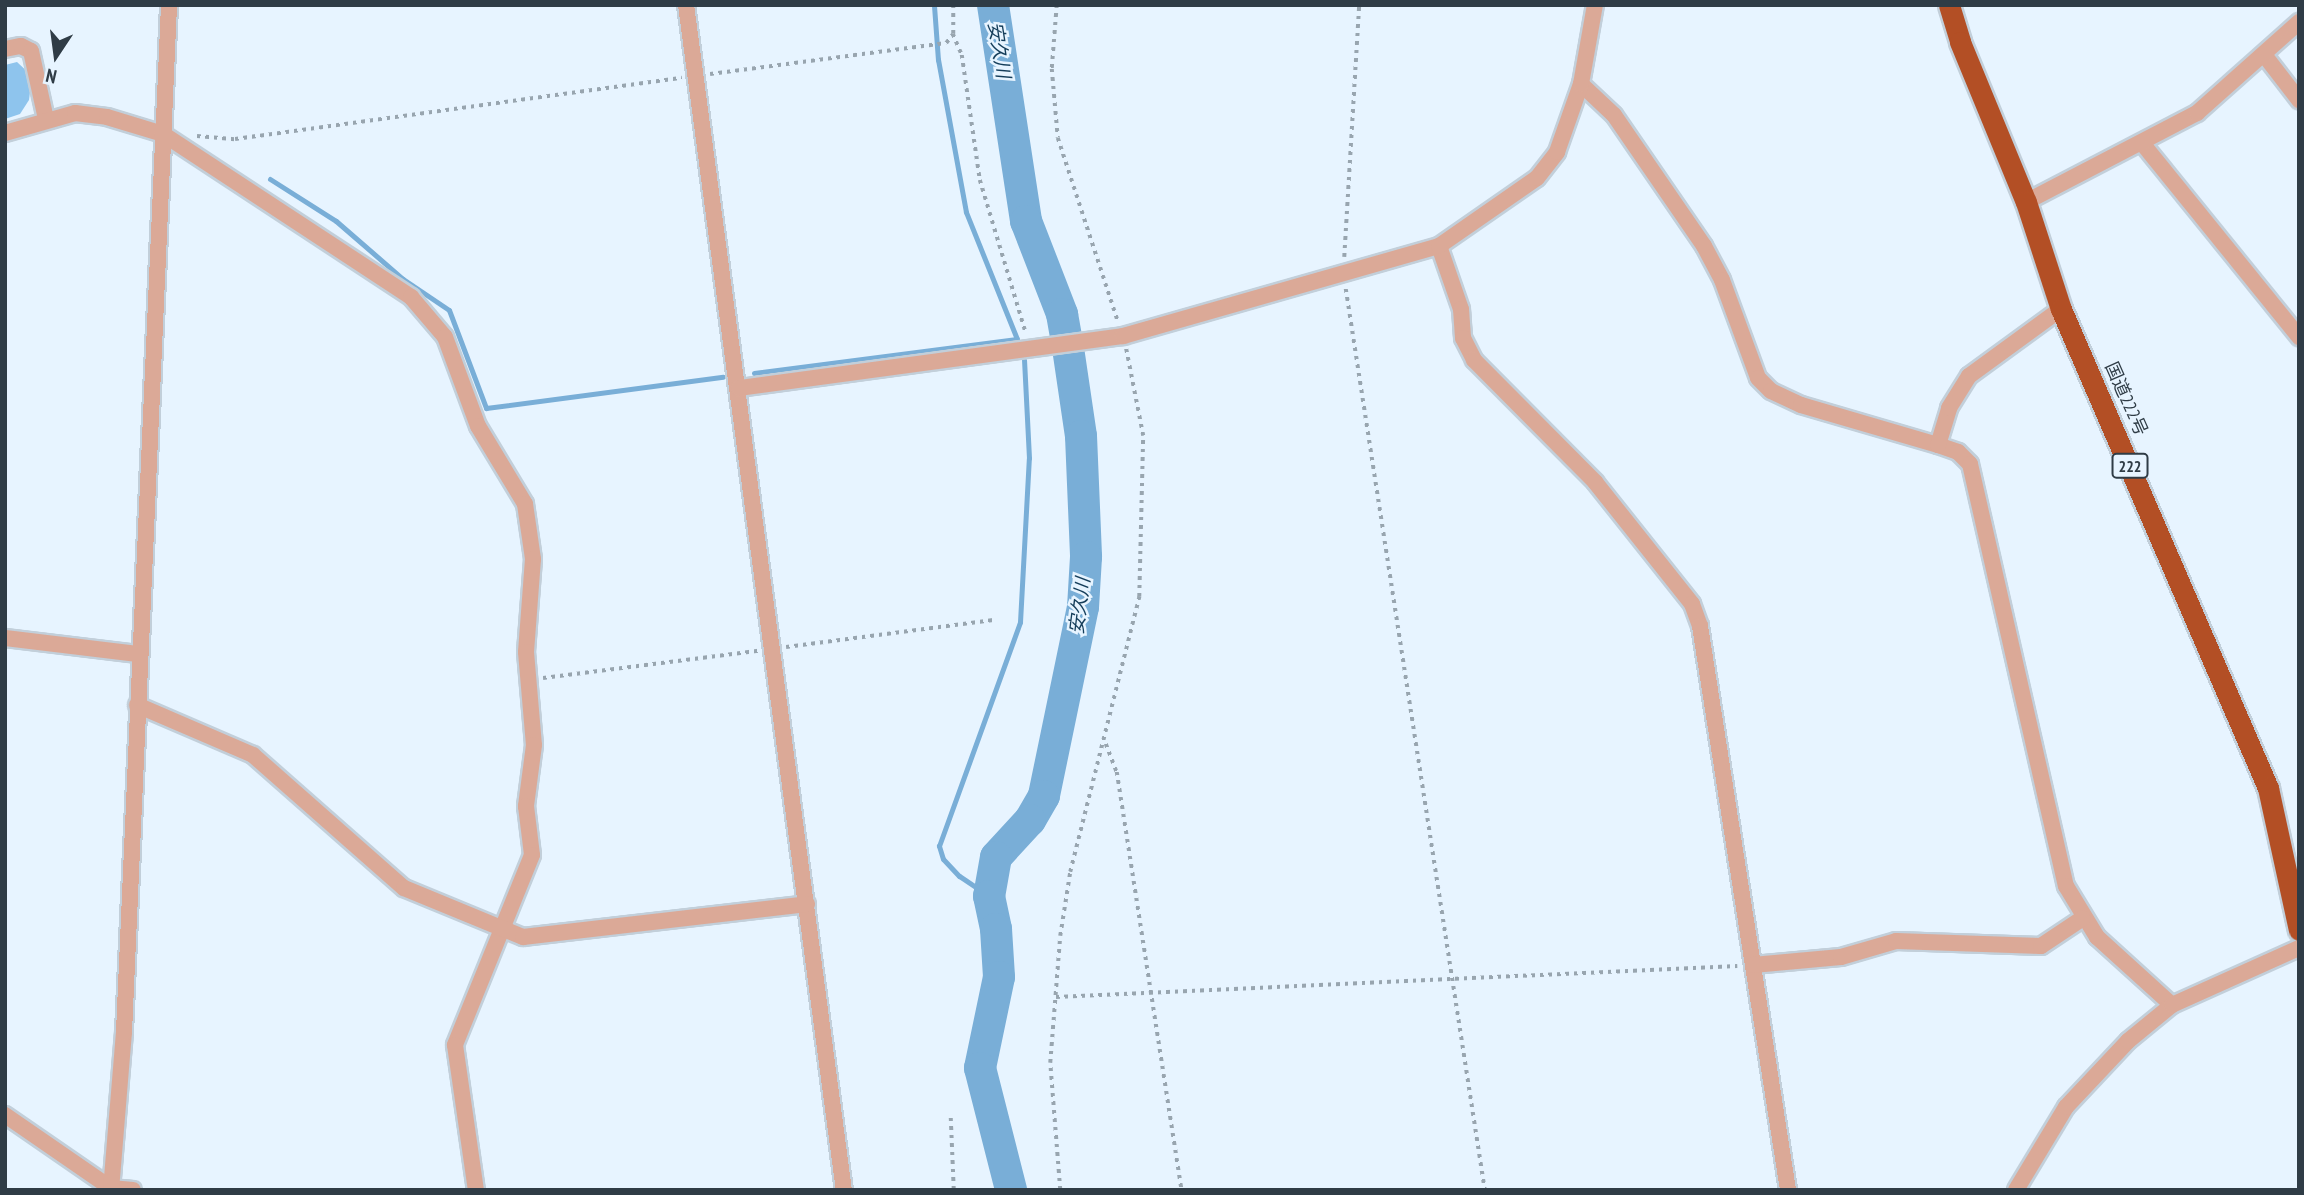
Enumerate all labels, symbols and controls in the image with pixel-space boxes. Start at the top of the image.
water label: 安久川 [983,20,1015,80]
north arrow [21,21,91,91]
text: N [44,64,59,89]
street label: 国道222号 [2100,359,2152,439]
road number: 222 [2111,453,2149,478]
water label: 安久川 [1065,576,1095,636]

